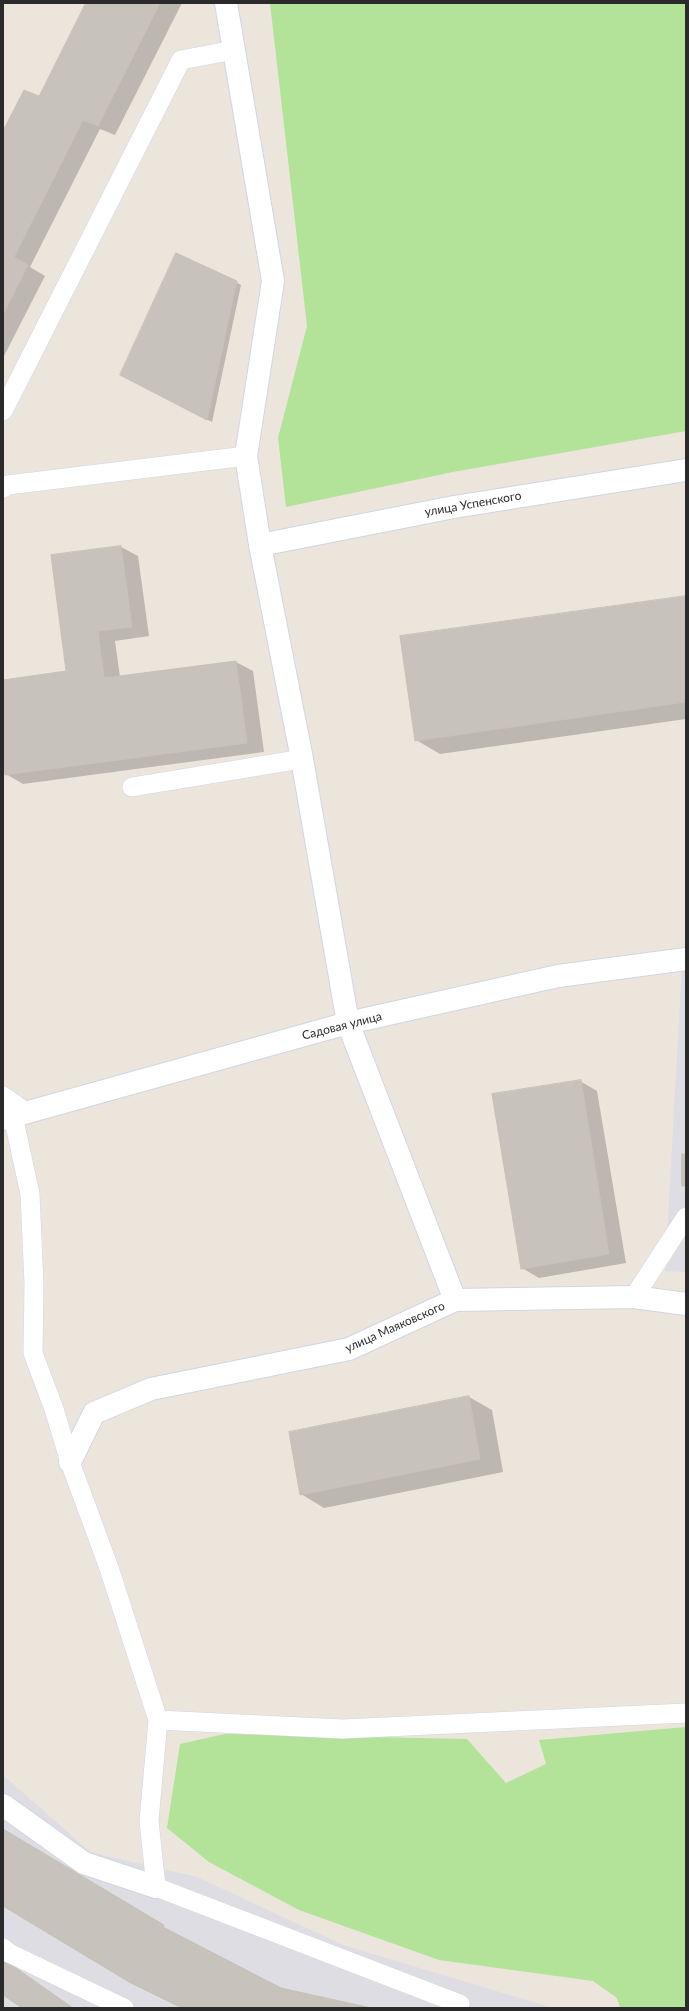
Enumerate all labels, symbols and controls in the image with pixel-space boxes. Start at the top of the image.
street label: улица Успенского [424,488,522,520]
street label: Садовая улица [301,1009,383,1043]
street label: улица Маяковского [343,1299,447,1355]

